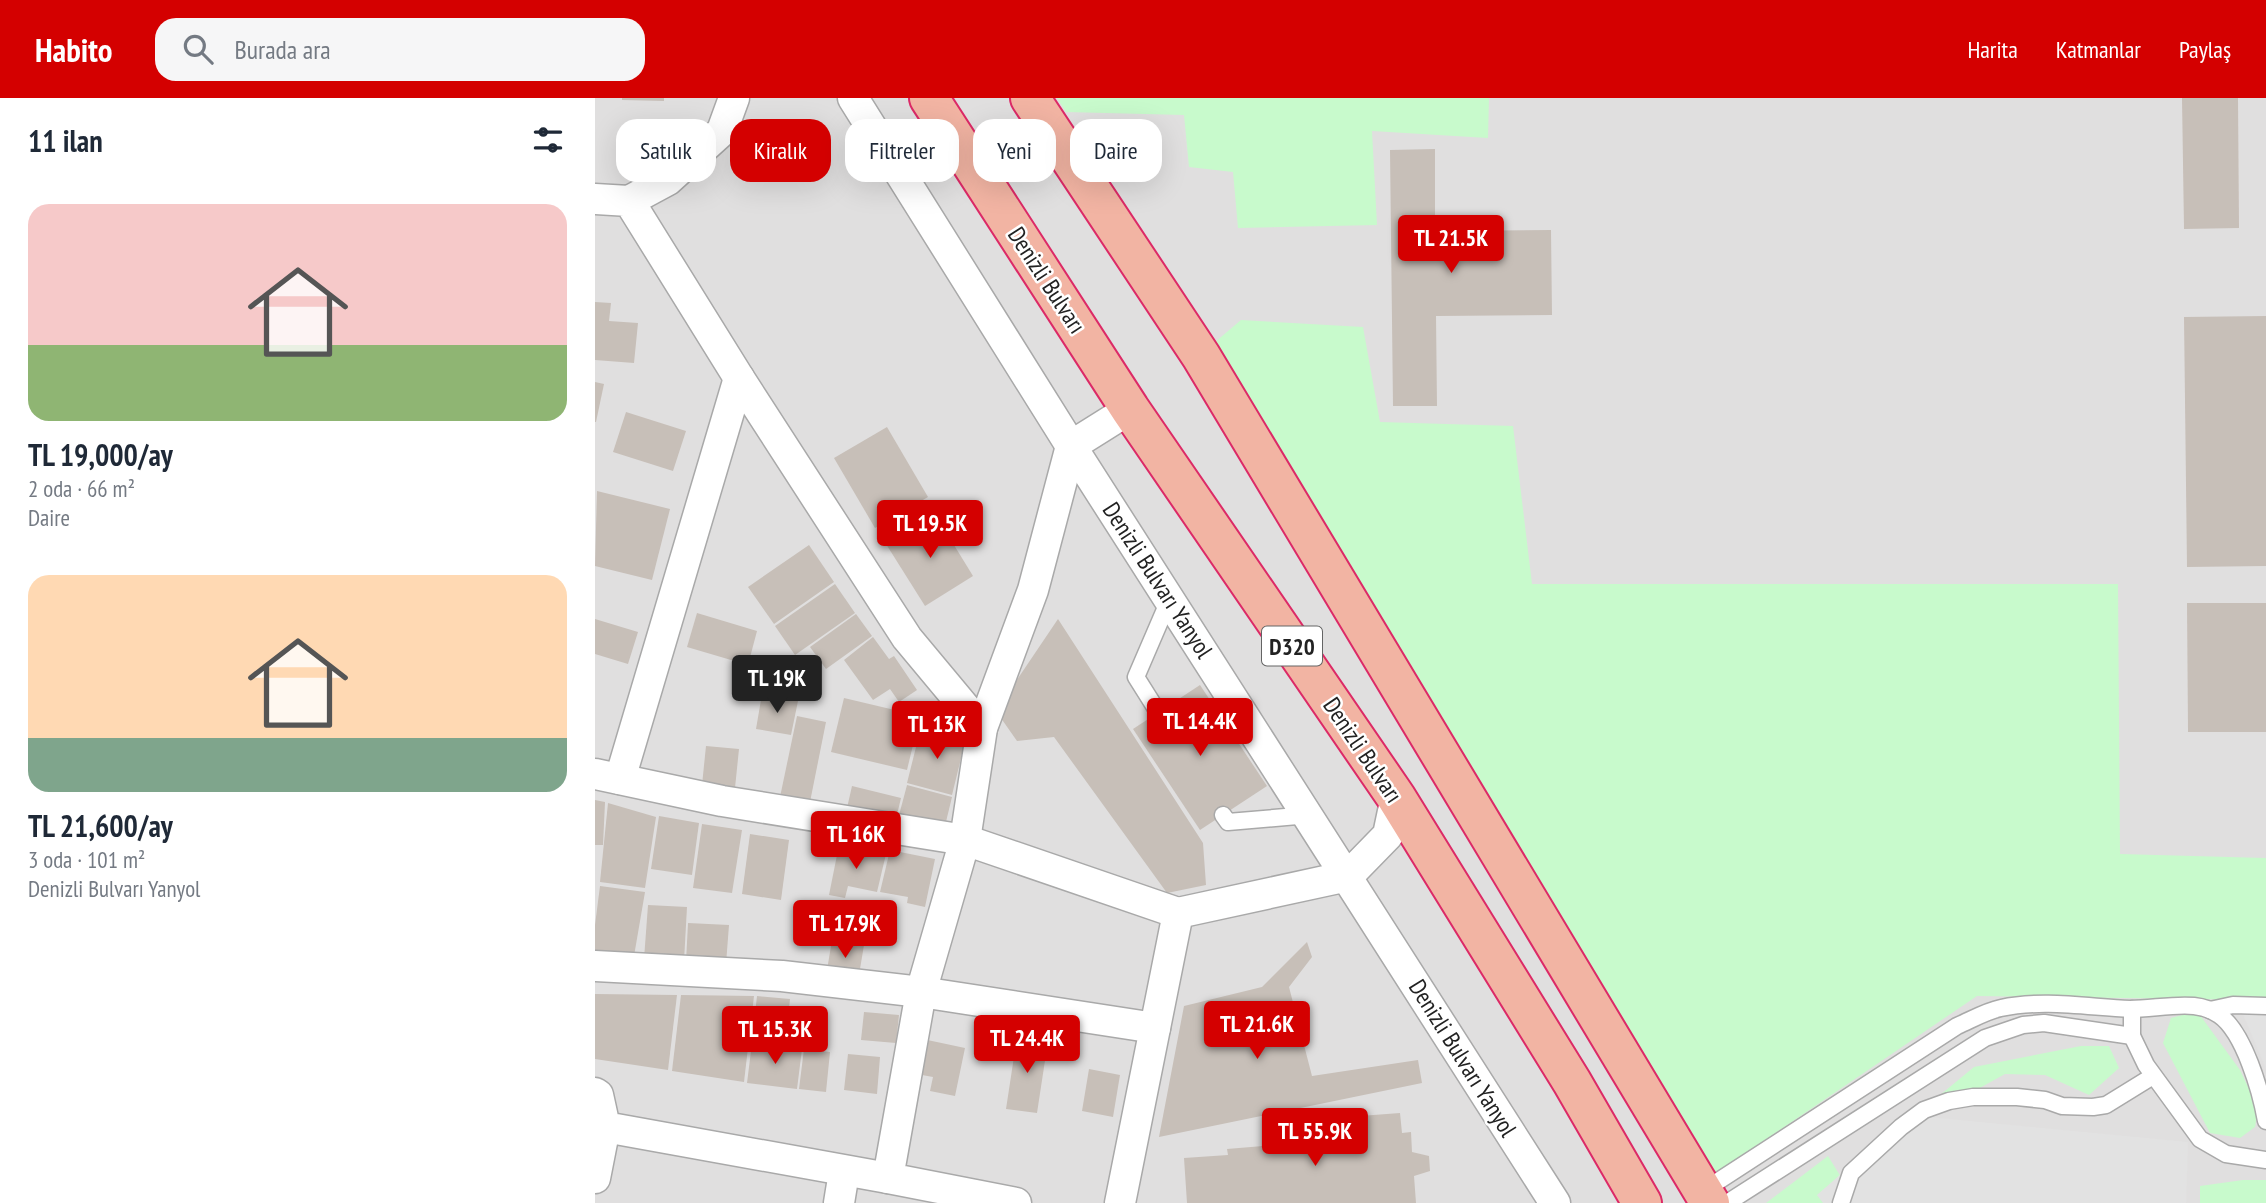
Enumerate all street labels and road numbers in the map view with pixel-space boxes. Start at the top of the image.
street label: Denizli Bulvarı [1001,221,1093,339]
street label: Denizli Bulvarı Yanyol [1096,496,1220,664]
road number: D320 [1262,626,1322,666]
street label: Denizli Bulvarı [1316,691,1410,809]
street label: Denizli Bulvarı Yanyol [1402,973,1524,1143]

